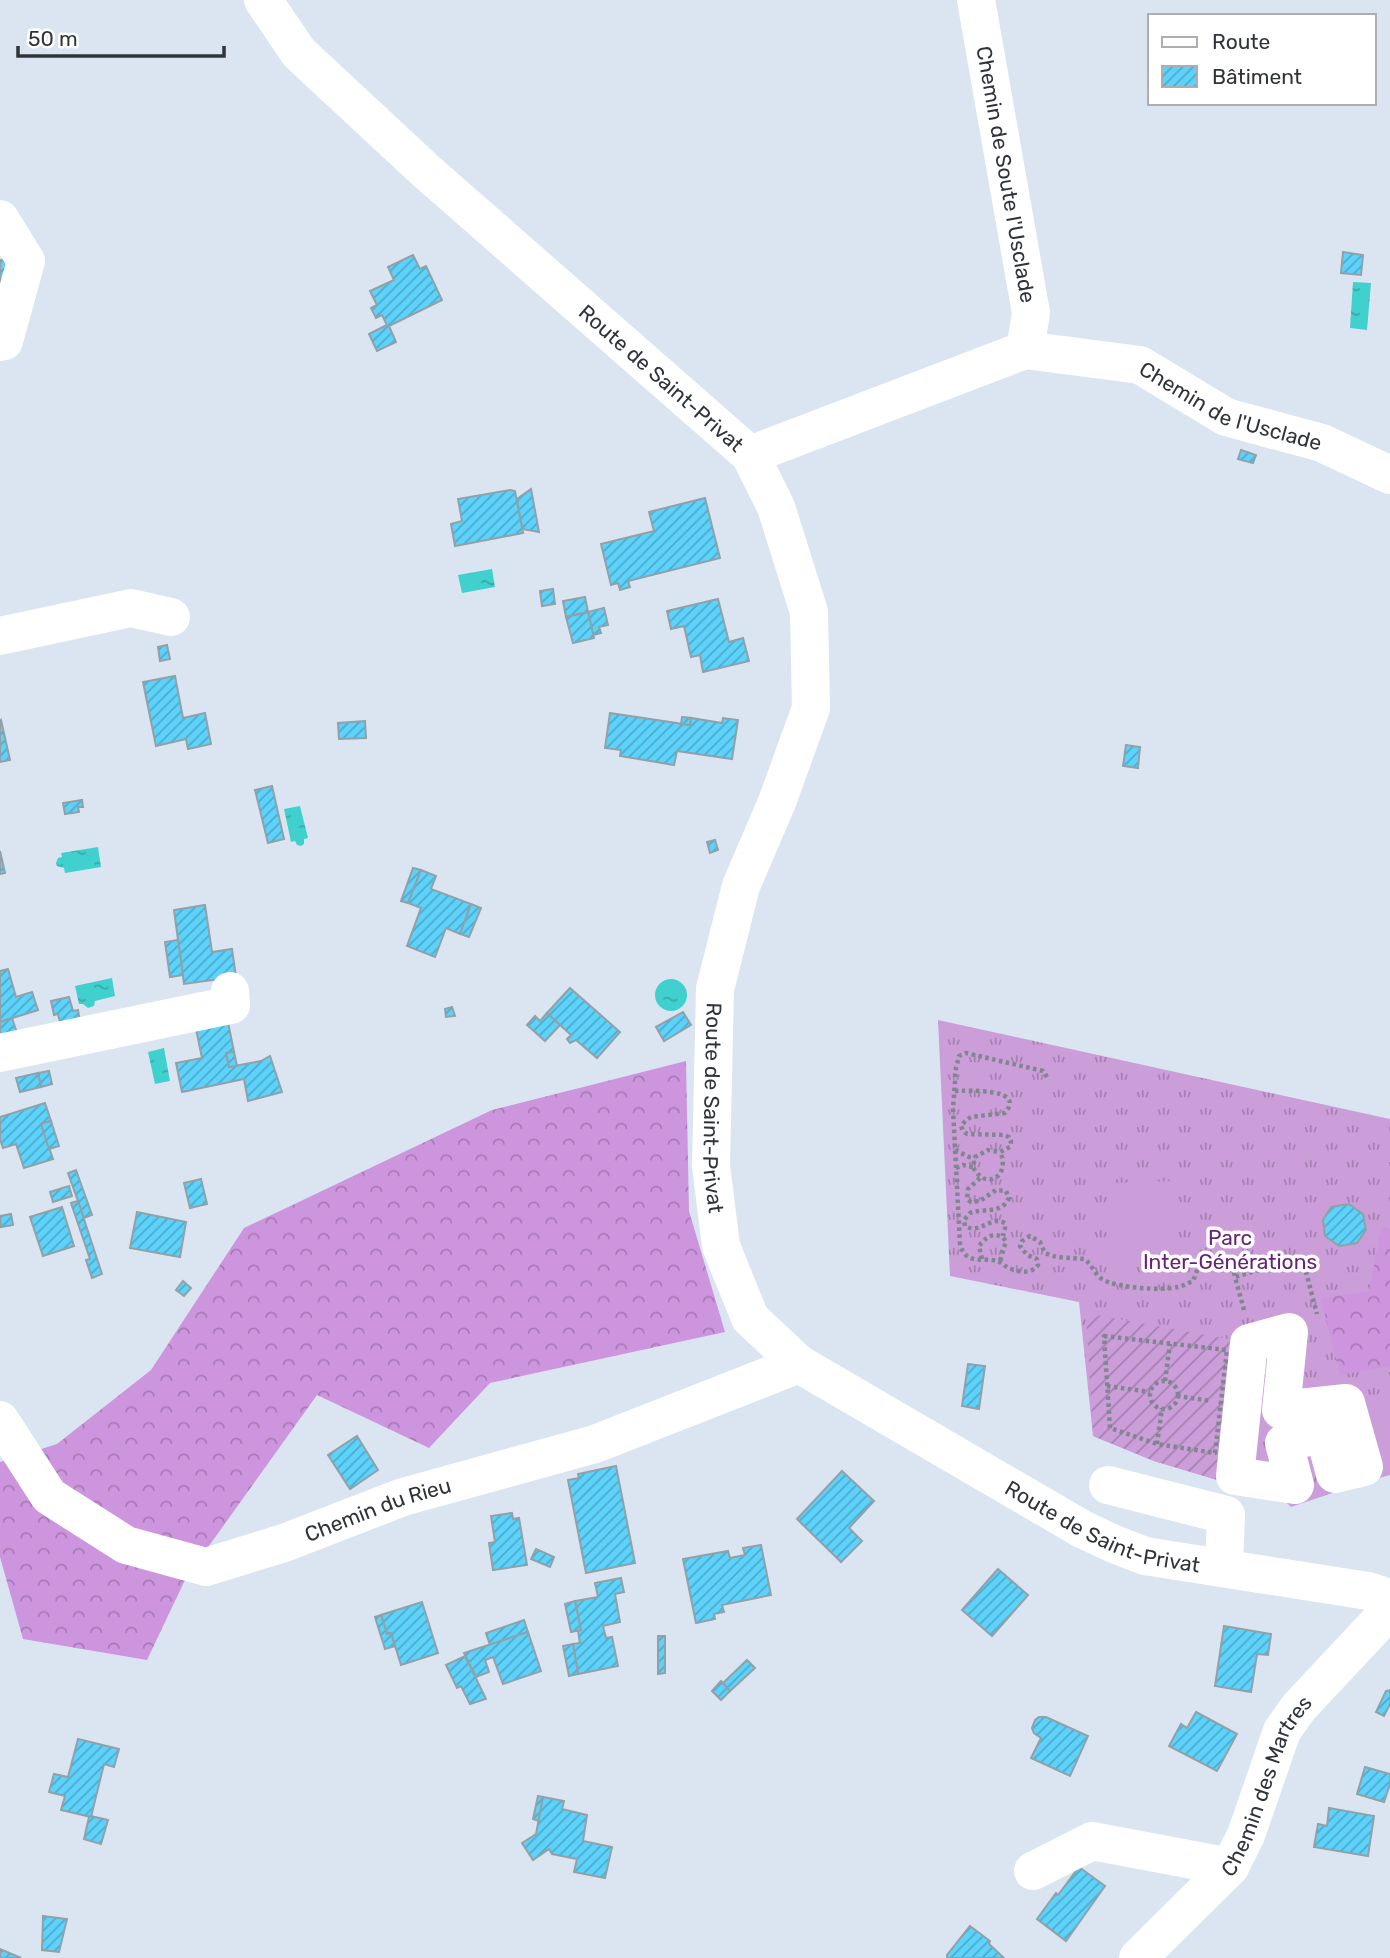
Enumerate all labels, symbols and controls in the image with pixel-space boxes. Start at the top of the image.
scale bar [18,14,224,58]
legend [1148,14,1376,105]
text: 50 m [28,26,78,51]
text: Route [1212,29,1270,54]
street label: Chemin de Soute l'Usclade [972,44,1041,305]
text: Bâtiment [1212,64,1302,89]
street label: Route de Saint-Privat [574,299,749,457]
street label: Chemin de l'Usclade [1135,355,1325,455]
street label: Route de Saint-Privat [698,1002,729,1214]
park label: Parc Inter-Générations [1143,1225,1317,1274]
street label: Chemin du Rieu [301,1472,454,1546]
street label: Route de Saint-Privat [1001,1475,1202,1577]
street label: Chemin des Martres [1216,1690,1316,1881]

